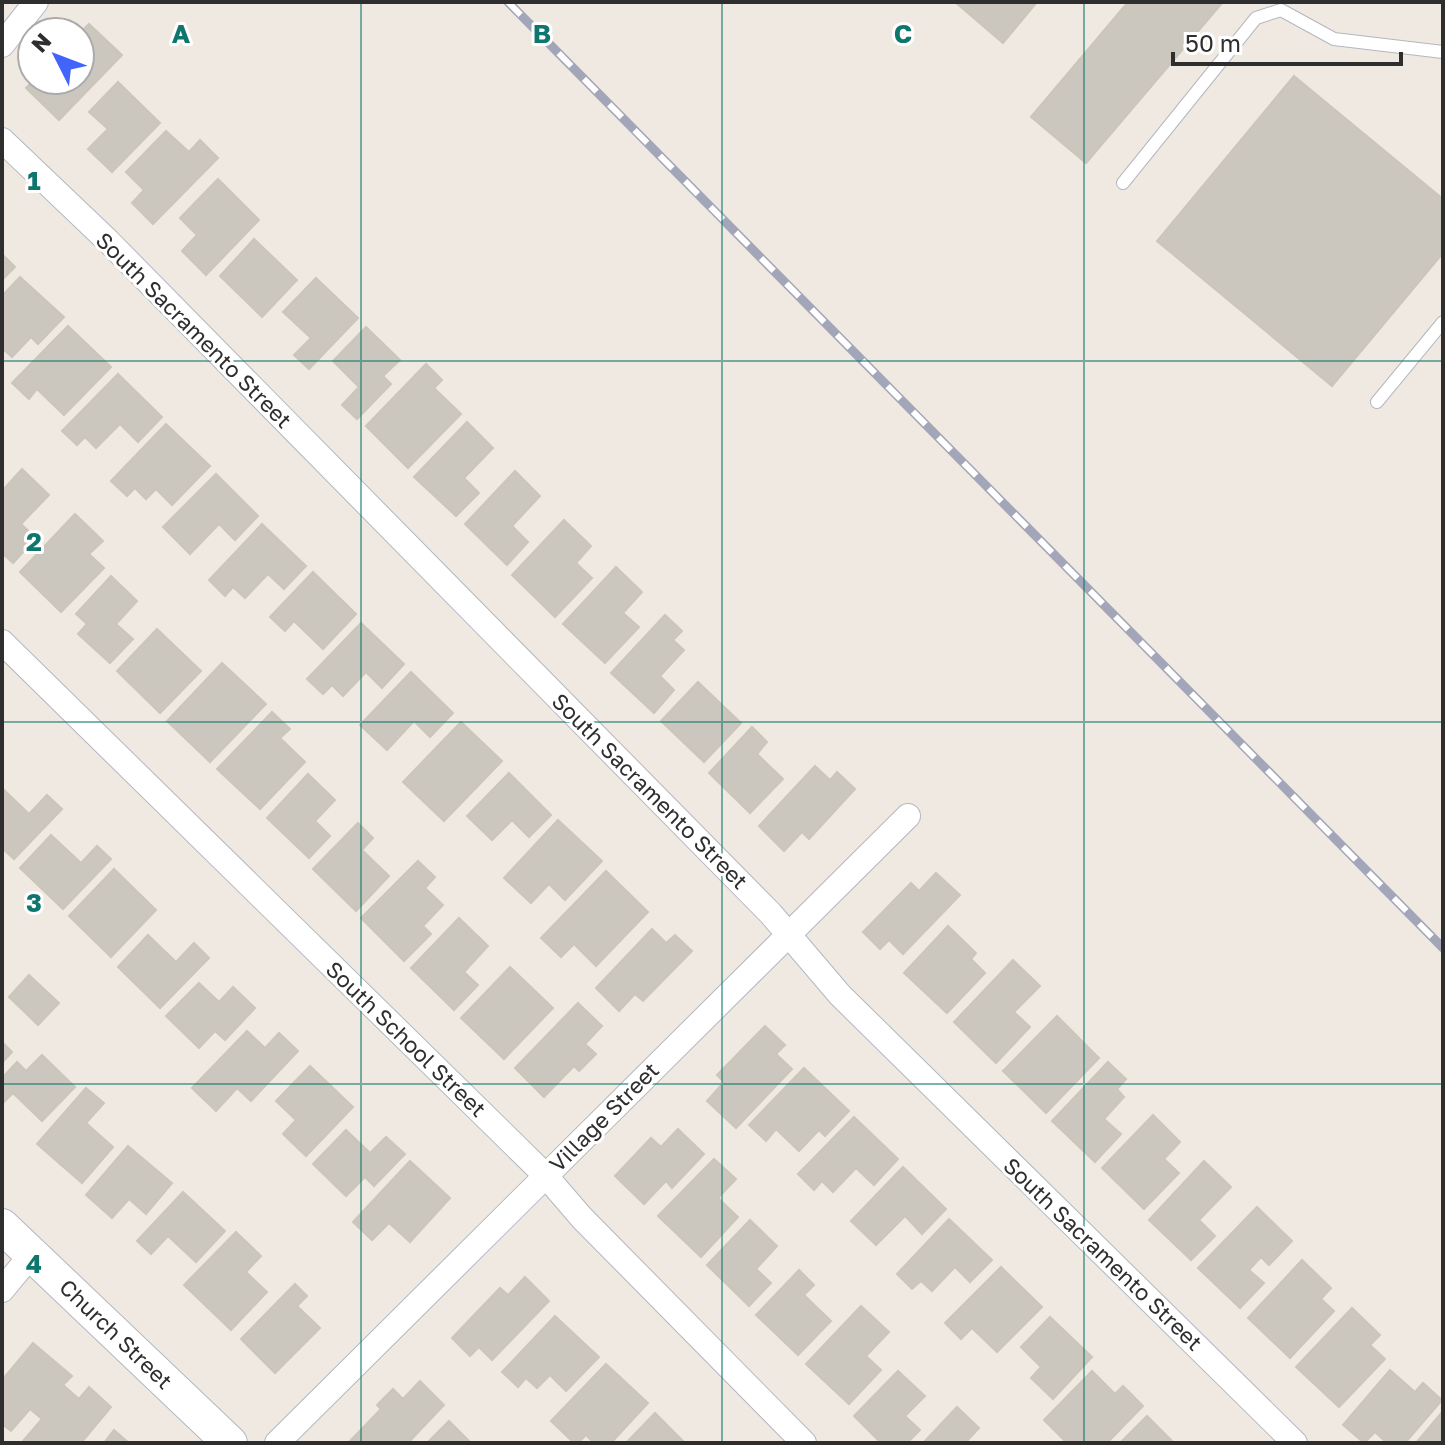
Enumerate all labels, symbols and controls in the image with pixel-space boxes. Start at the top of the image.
north arrow [16,16,96,96]
scale bar [1173,16,1401,66]
text: A [172,18,191,49]
text: B [533,18,551,49]
text: C [894,18,912,49]
text: N [25,27,56,58]
text: 50 m [1185,28,1241,57]
text: 1 [27,165,41,196]
street label: South Sacramento Street [91,226,298,433]
text: 2 [26,526,42,557]
street label: South Sacramento Street [547,687,754,894]
text: 3 [26,887,42,918]
street label: South School Street [321,955,492,1122]
street label: Village Street [543,1056,664,1177]
street label: South Sacramento Street [998,1152,1208,1356]
text: 4 [26,1248,42,1279]
street label: Church Street [54,1273,178,1394]

